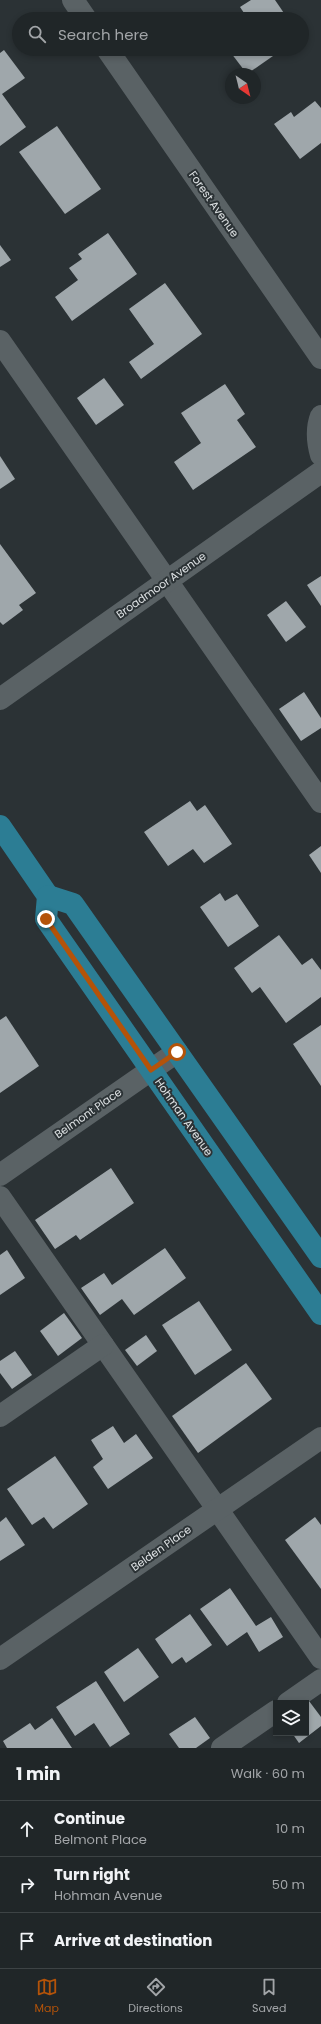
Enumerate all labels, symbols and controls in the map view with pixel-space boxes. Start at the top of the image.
search box [12,12,309,56]
icon: search [26,23,48,45]
text: Search here [58,24,148,45]
north arrow [225,68,261,104]
street label: Forest Avenue [185,168,243,240]
street label: Broadmoor Avenue [113,548,209,622]
route end [37,910,55,928]
route start [168,1043,186,1061]
street label: Hohman Avenue [151,1075,217,1159]
street label: Belmont Place [51,1084,125,1142]
street label: Belden Place [128,1521,195,1575]
map controls [273,1700,309,1736]
button: layers [273,1700,309,1736]
text: 1 min [16,1762,60,1786]
text: Walk · 60 m [231,1764,305,1783]
text: Continue [54,1808,125,1829]
icon: ahead [16,1818,38,1840]
text: 10 m [276,1819,305,1838]
text: Belmont Place [54,1830,147,1849]
text: Turn right [54,1864,130,1885]
icon: right [16,1874,38,1896]
text: 50 m [272,1875,305,1894]
text: Hohman Avenue [54,1886,162,1905]
icon: arrive [16,1930,38,1952]
text: Arrive at destination [54,1930,212,1951]
tab: Map [35,1976,59,2017]
tab: Directions [128,1976,183,2017]
tab: Saved [252,1976,286,2017]

